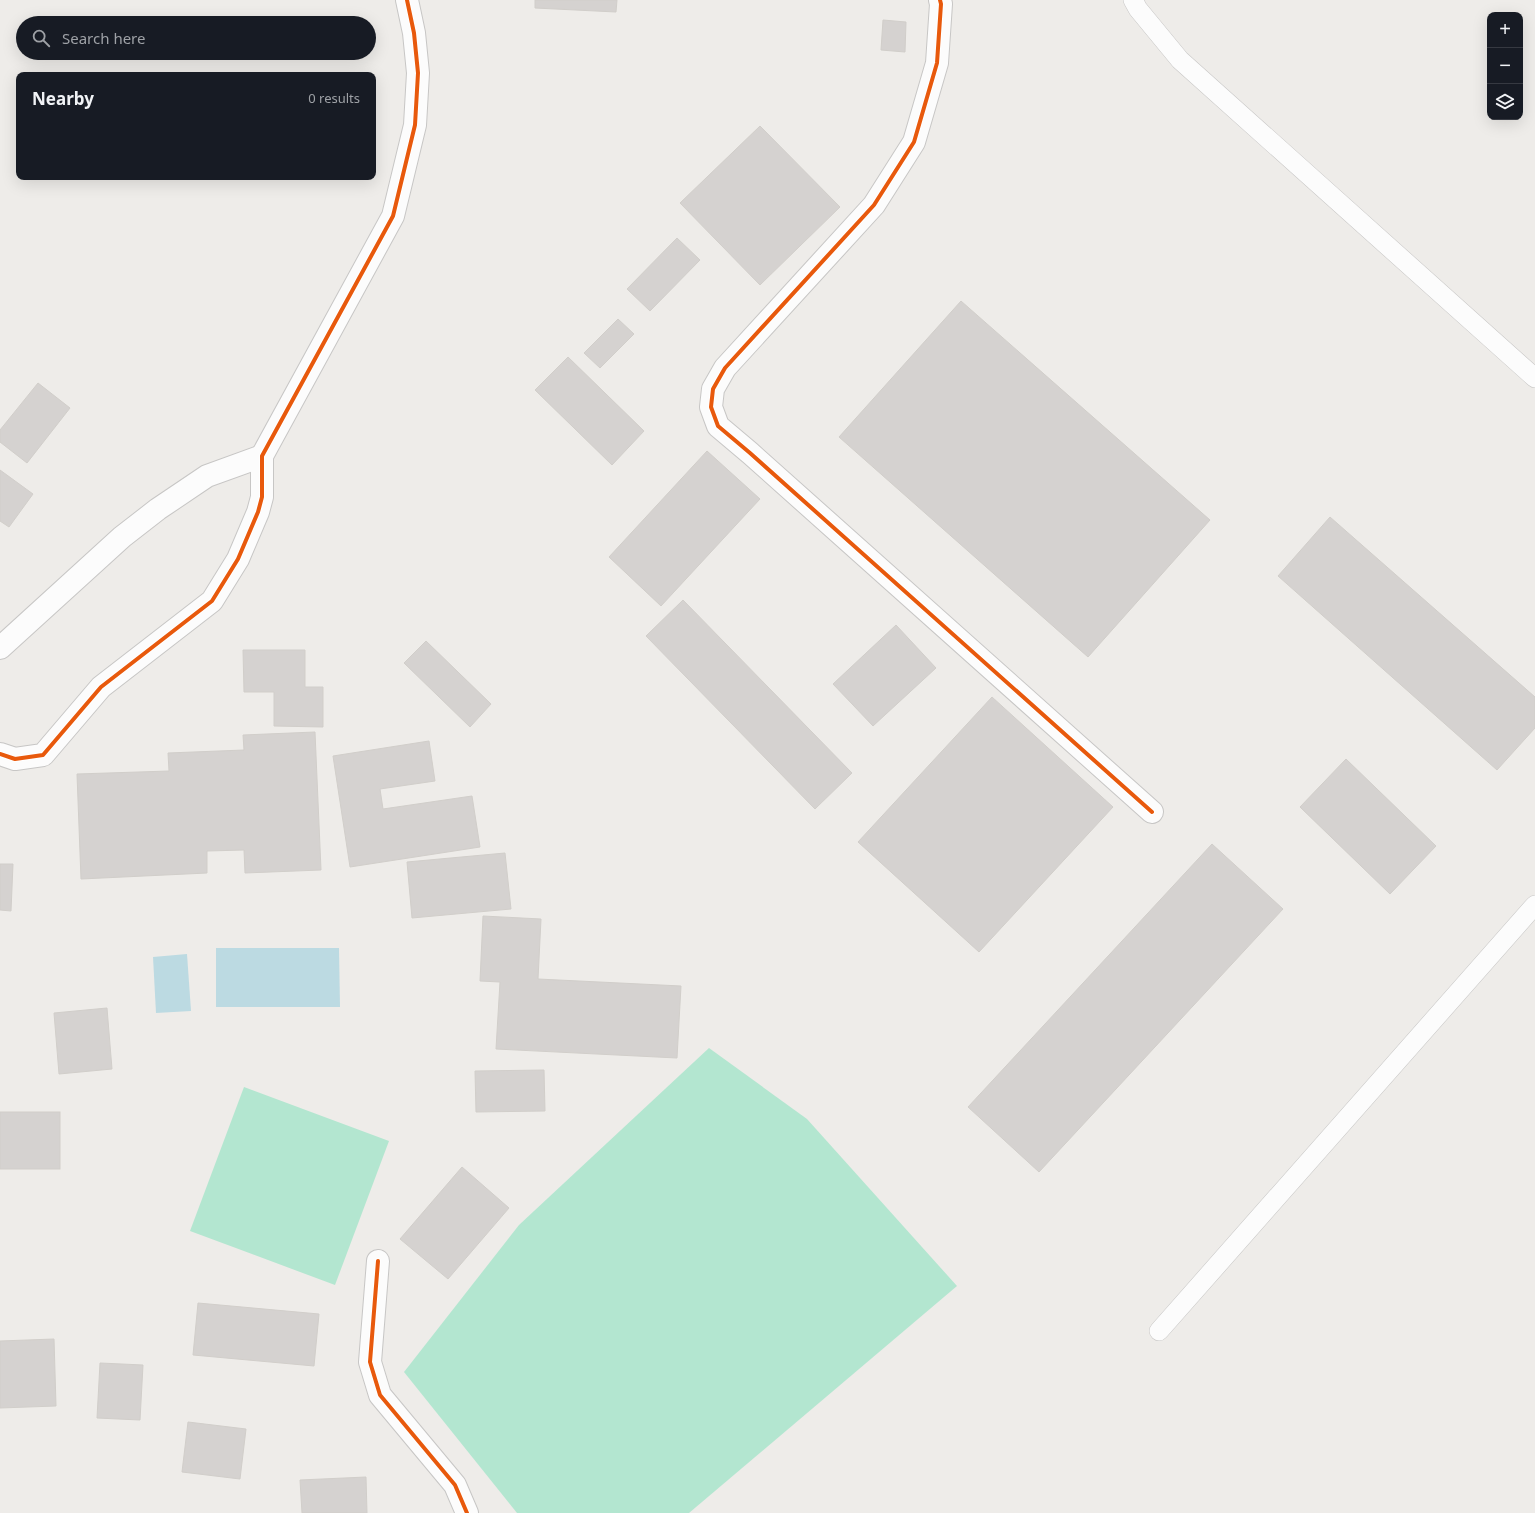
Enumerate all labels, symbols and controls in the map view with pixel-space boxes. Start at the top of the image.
map controls [1487,12,1523,120]
button: + [1487,12,1523,48]
search box [16,16,376,60]
icon: search [30,27,52,49]
text: Search here [62,28,145,48]
button: − [1487,48,1523,84]
button: layers [1487,84,1523,120]
text: Nearby [32,87,94,110]
text: 0 results [308,89,360,107]

